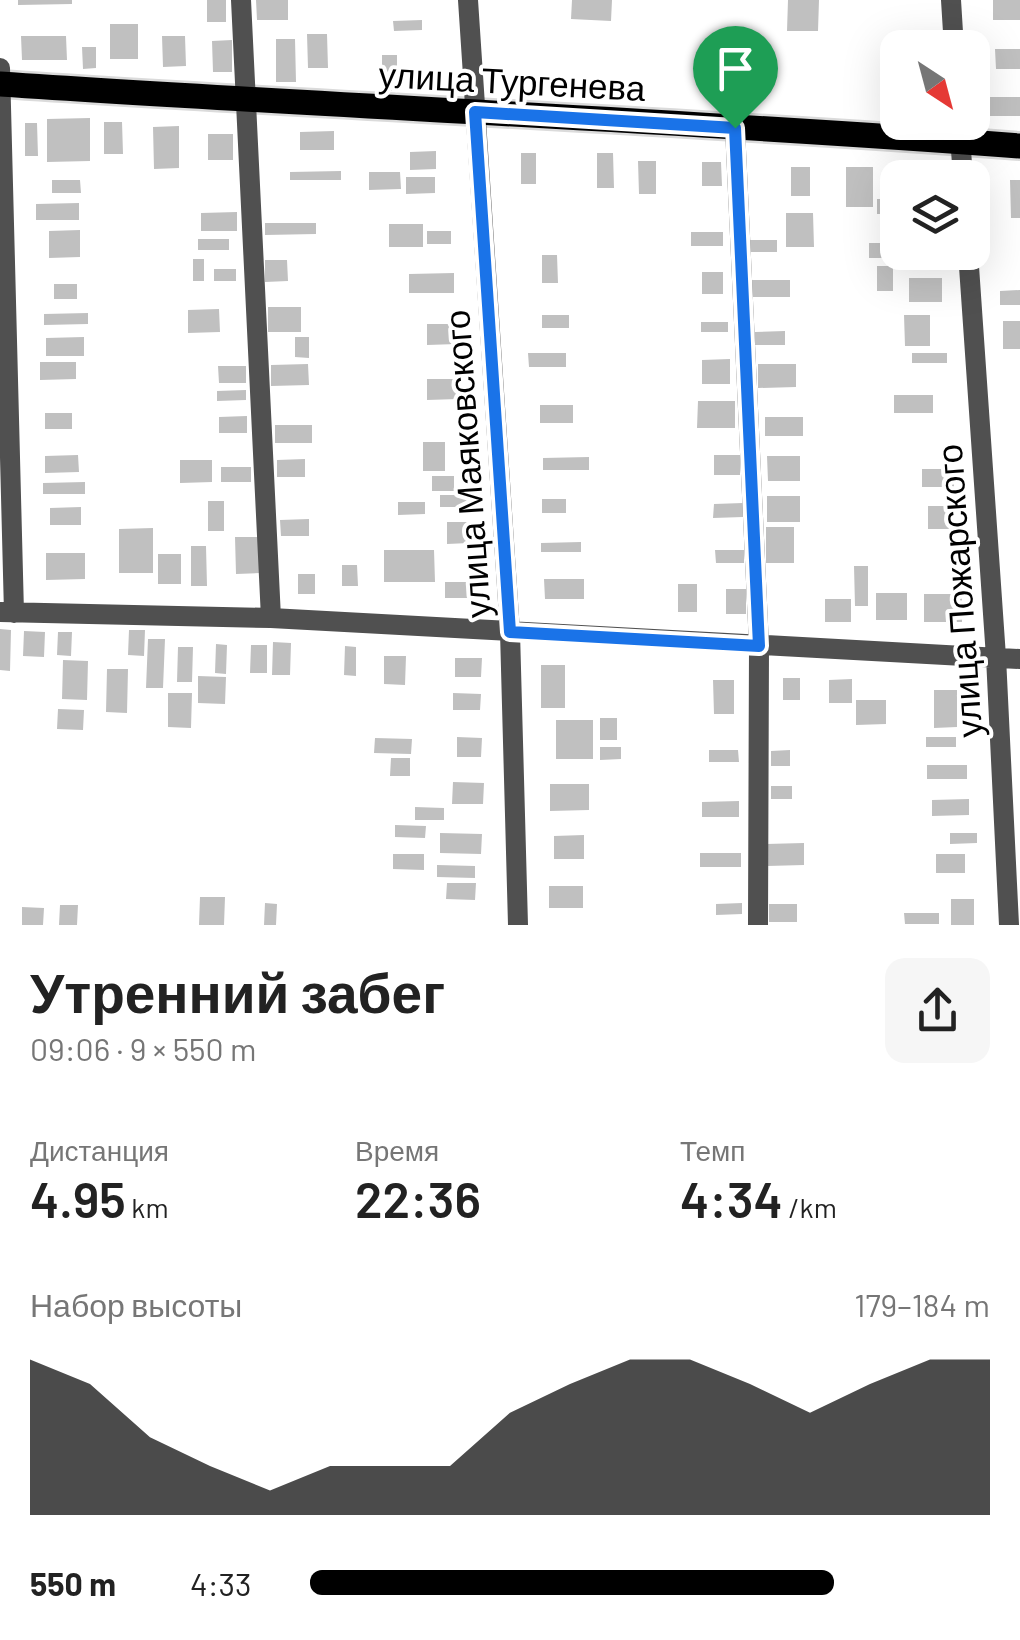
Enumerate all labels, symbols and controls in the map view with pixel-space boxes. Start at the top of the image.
pin [693,26,778,129]
north arrow [880,30,990,140]
map controls [880,30,990,270]
icon: arrive [708,41,763,96]
street label: улица Тургенева [378,52,647,108]
button: layers [880,160,990,270]
street label: улица Маяковского [434,309,498,619]
street label: улица Пожарского [927,443,989,739]
text: Утренний забег [30,958,445,1024]
button: share [885,958,990,1063]
text: 09:06 · 9 × 550 m [30,1029,257,1067]
text: Дистанция [30,1133,169,1167]
text: Время [355,1133,439,1167]
text: Темп [680,1133,746,1167]
text: 4.95 [30,1168,126,1228]
text: 22:36 [355,1168,481,1228]
text: 4:34 [680,1168,783,1228]
text: km [126,1190,169,1224]
text: /km [783,1190,837,1224]
text: Набор высоты [30,1285,242,1323]
text: 179–184 m [854,1285,990,1323]
text: 550 m [30,1564,116,1602]
text: 4:33 [190,1564,251,1602]

